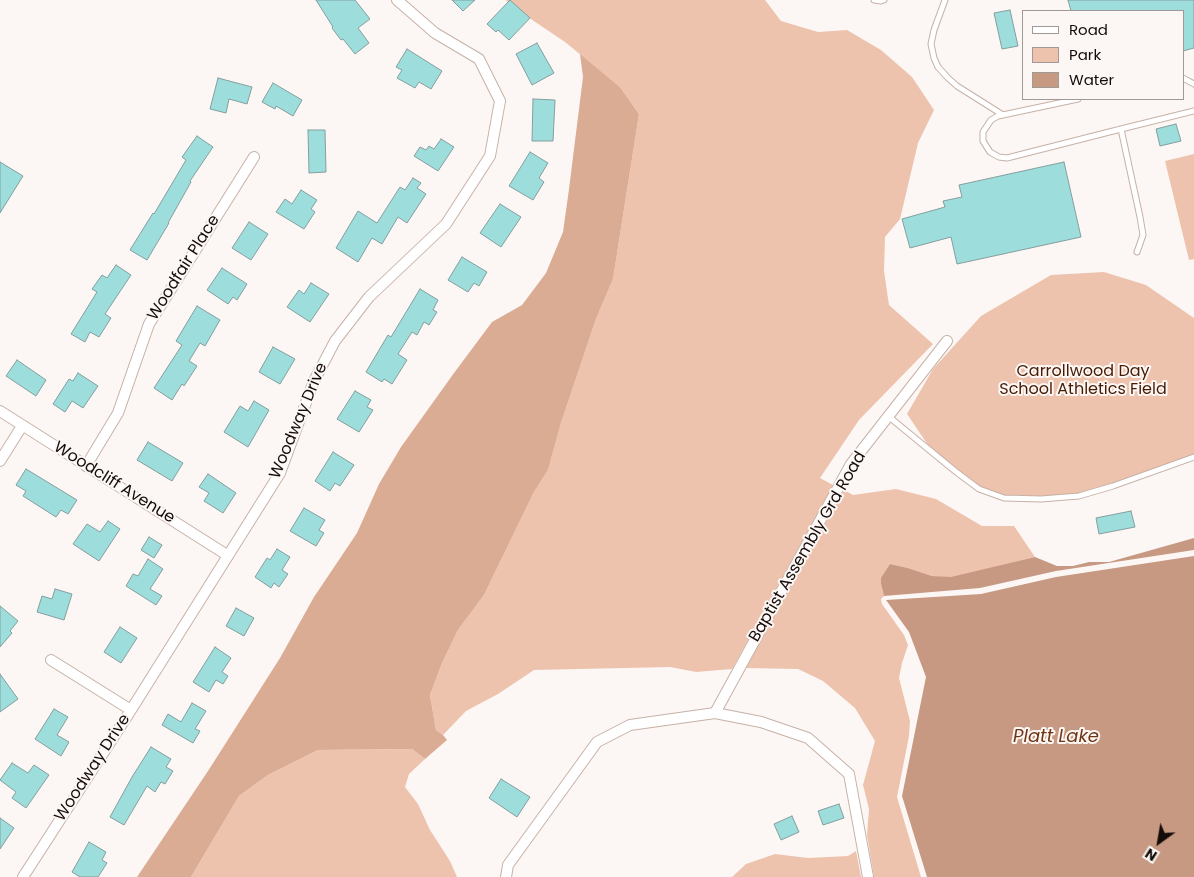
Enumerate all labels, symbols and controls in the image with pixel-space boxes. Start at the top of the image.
legend [1022,10,1184,100]
text: Road [1069,19,1108,40]
text: Park [1069,44,1101,65]
text: Water [1069,69,1114,90]
street label: Woodfair Place [144,212,224,324]
street label: Woodway Drive [266,360,332,482]
park label: Carrollwood Day School Athletics Field [999,362,1167,400]
street label: Woodcliff Avenue [50,438,178,528]
street label: Baptist Assembly Grd Road [746,448,870,646]
street label: Woodway Drive [51,711,135,825]
water label: Platt Lake [1013,726,1099,748]
north arrow [1134,817,1184,867]
text: N [1141,843,1161,866]

